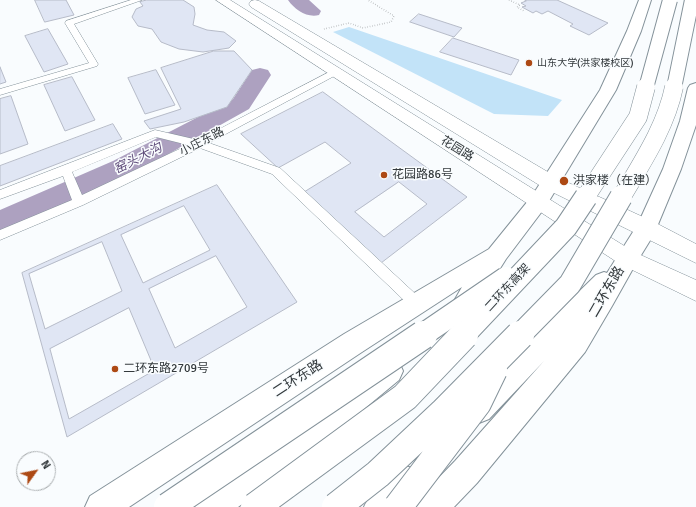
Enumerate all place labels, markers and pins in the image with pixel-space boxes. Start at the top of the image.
place label: 山东大学(洪家楼校区) [537,57,634,69]
marker: 山东大学(洪家楼校区) [524,58,534,68]
place label: 花园路86号 [392,168,453,182]
marker: 花园路86号 [379,170,389,180]
place label: 洪家楼（在建） [573,174,657,188]
marker: 洪家楼（在建） [558,175,570,187]
place label: 二环东路2709号 [123,362,209,376]
marker: 二环东路2709号 [110,364,120,374]

